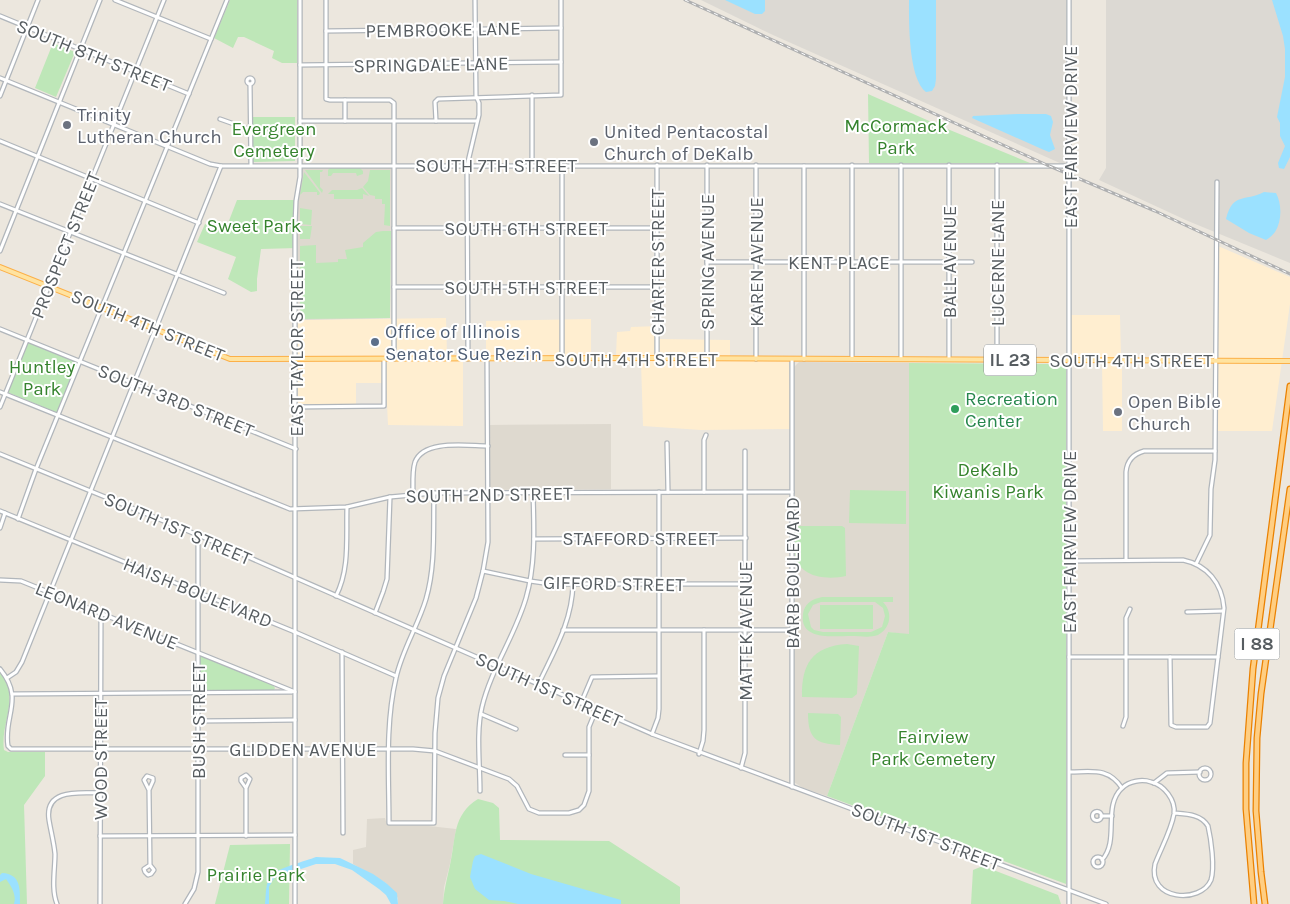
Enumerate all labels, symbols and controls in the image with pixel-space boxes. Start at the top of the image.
street label: SOUTH 8TH STREET [13,15,175,97]
street label: PEMBROOKE LANE [365,18,521,42]
street label: EAST FAIRVIEW DRIVE [1060,46,1082,228]
street label: SPRINGDALE LANE [353,53,509,77]
place label: Trinity Lutheran Church [77,104,222,148]
park label: McCormack Park [844,115,948,159]
park label: Evergreen Cemetery [231,118,317,162]
marker: Trinity Lutheran Church [61,119,73,131]
place label: United Pentacostal Church of DeKalb [604,121,769,165]
marker: United Pentacostal Church of DeKalb [588,136,600,148]
street label: SOUTH 7TH STREET [415,155,577,177]
street label: PROSPECT STREET [26,168,106,322]
street label: CHARTER STREET [647,188,669,335]
street label: SPRING AVENUE [697,194,719,330]
street label: KAREN AVENUE [746,197,768,327]
street label: LUCERNE LANE [987,200,1009,326]
street label: BALL AVENUE [939,206,961,318]
park label: Sweet Park [207,215,302,237]
street label: SOUTH 6TH STREET [444,218,608,240]
street label: KENT PLACE [788,252,890,274]
street label: EAST TAYLOR STREET [286,259,308,437]
street label: SOUTH 5TH STREET [444,277,608,299]
street label: SOUTH 4TH STREET [68,285,228,367]
place label: Office of Illinois Senator Sue Rezin [385,321,542,365]
marker: Office of Illinois Senator Sue Rezin [369,336,381,348]
road number: IL 23 [984,344,1036,376]
street label: SOUTH 4TH STREET [554,349,718,371]
street label: SOUTH 4TH STREET [1049,350,1213,372]
park label: Huntley Park [9,356,76,400]
street label: SOUTH 3RD STREET [94,360,257,442]
place label: Recreation Center [965,388,1058,432]
place label: Open Bible Church [1128,391,1221,435]
marker: Recreation Center [949,403,961,415]
marker: Open Bible Church [1112,406,1124,418]
street label: EAST FAIRVIEW DRIVE [1059,451,1081,633]
park label: DeKalb Kiwanis Park [932,459,1044,503]
street label: SOUTH 2ND STREET [405,483,573,507]
street label: SOUTH 1ST STREET [101,488,255,570]
street label: BARB BOULEVARD [782,497,804,649]
street label: STAFFORD STREET [562,528,718,550]
street label: HAISH BOULEVARD [120,553,275,633]
street label: MATTEK AVENUE [735,561,757,701]
street label: GIFFORD STREET [543,572,686,596]
street label: LEONARD AVENUE [32,577,181,655]
road number: I 88 [1234,629,1280,660]
street label: SOUTH 1ST STREET [472,648,626,732]
street label: BUSH STREET [188,662,210,779]
street label: WOOD STREET [90,697,112,820]
park label: Fairview Park Cemetery [871,726,995,770]
street label: GLIDDEN AVENUE [229,739,377,761]
street label: SOUTH 1ST STREET [848,798,1004,876]
park label: Prairie Park [207,864,306,886]

